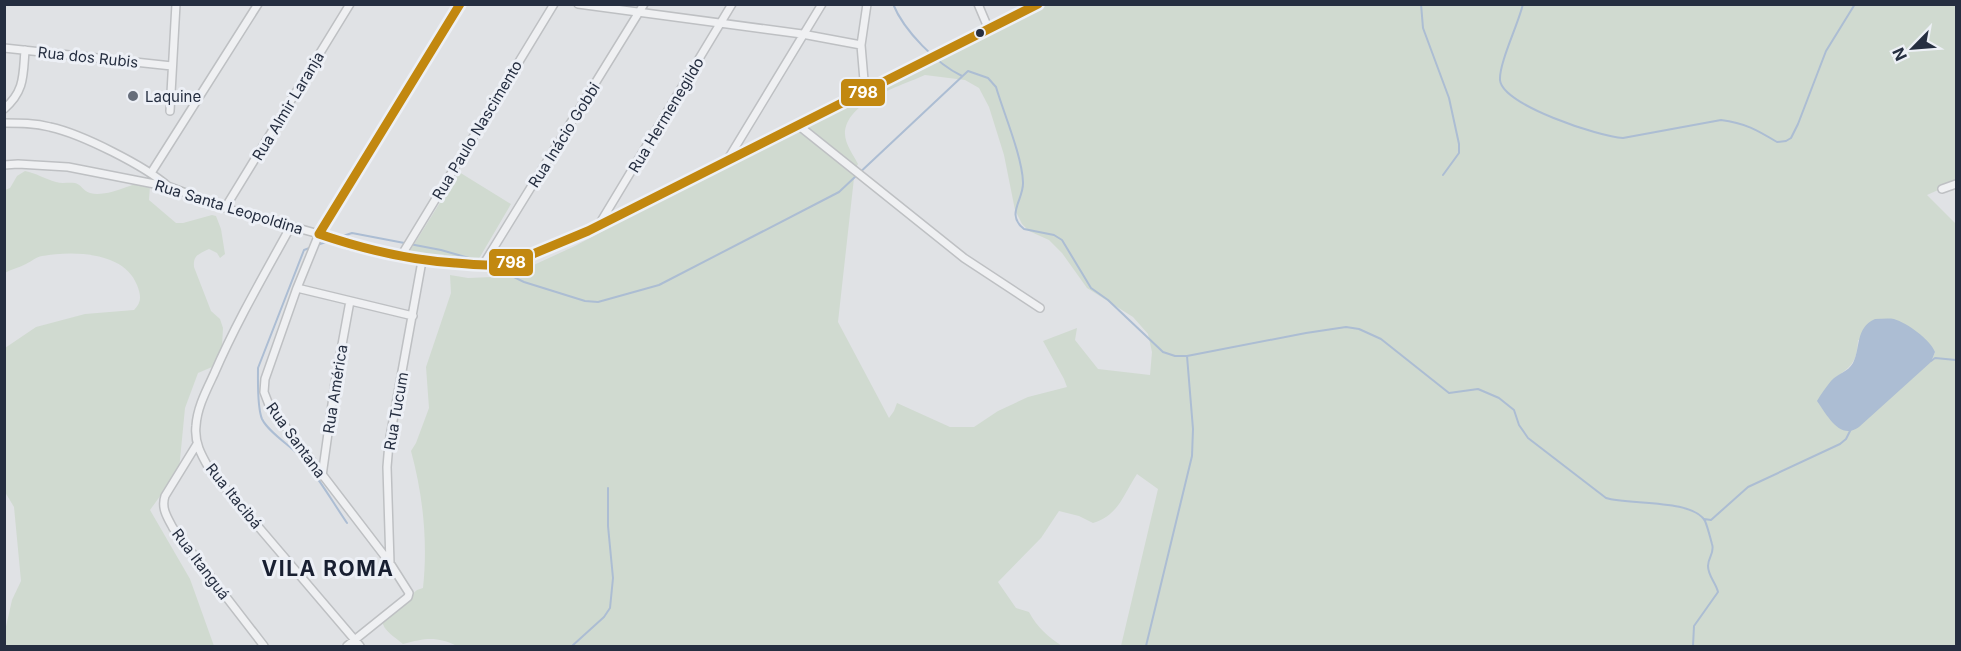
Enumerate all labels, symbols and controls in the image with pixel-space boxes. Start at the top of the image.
north arrow [1883,18,1943,78]
unlabelled marker [974,27,986,39]
street label: Rua dos Rubis [37,42,139,72]
text: N [1888,45,1911,64]
street label: Rua Almir Laranja [248,48,328,164]
street label: Rua Hermenegildo [624,54,708,176]
street label: Rua Paulo Nascimento [428,57,526,203]
line badge: 798 [840,78,886,107]
street label: Rua Inácio Gobbi [524,79,604,191]
text: 798 [848,82,878,102]
place label: Laquine [145,87,201,106]
marker: Laquine [126,89,140,103]
street label: Rua Santa Leopoldina [153,175,305,239]
line badge: 798 [488,248,534,277]
text: 798 [496,252,526,272]
street label: Rua América [319,343,351,435]
street label: Rua Tucum [380,370,412,452]
street label: Rua Santana [262,399,330,481]
street label: Rua Itacibá [202,459,266,533]
street label: Rua Itanguá [168,525,234,603]
district label: VILA ROMA [262,556,394,581]

